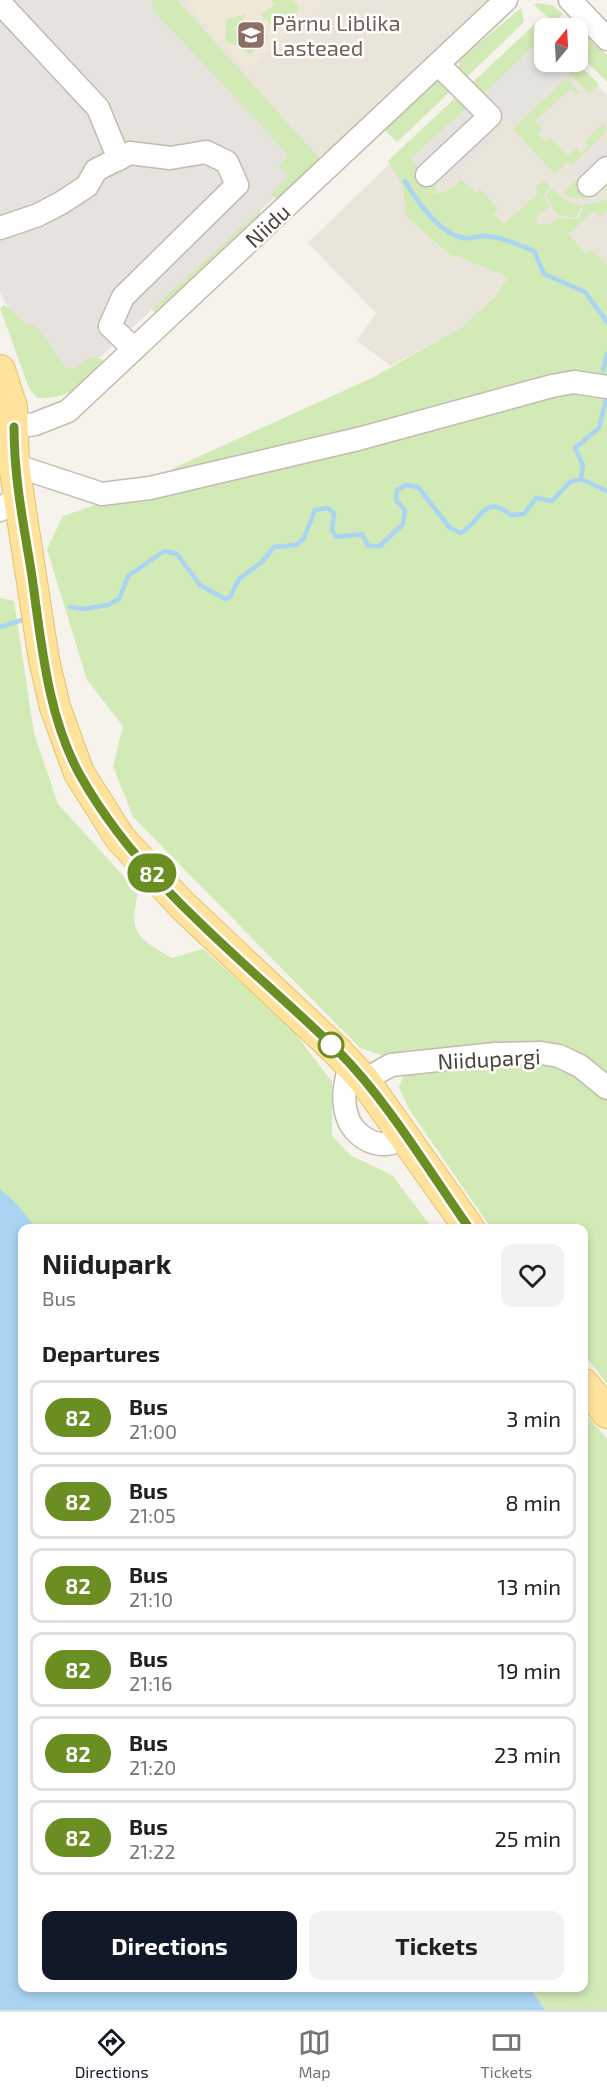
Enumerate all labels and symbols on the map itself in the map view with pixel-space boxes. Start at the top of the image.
place label: Pärnu Liblika Lasteaed [272,9,401,60]
north arrow [534,18,588,72]
school or university icon: Pärnu Liblika Lasteaed [235,19,267,51]
street label: Niidu [239,198,295,252]
line badge: 82 [125,854,179,892]
unlabelled marker [318,1032,344,1058]
street label: Niidupargi [437,1042,541,1074]

